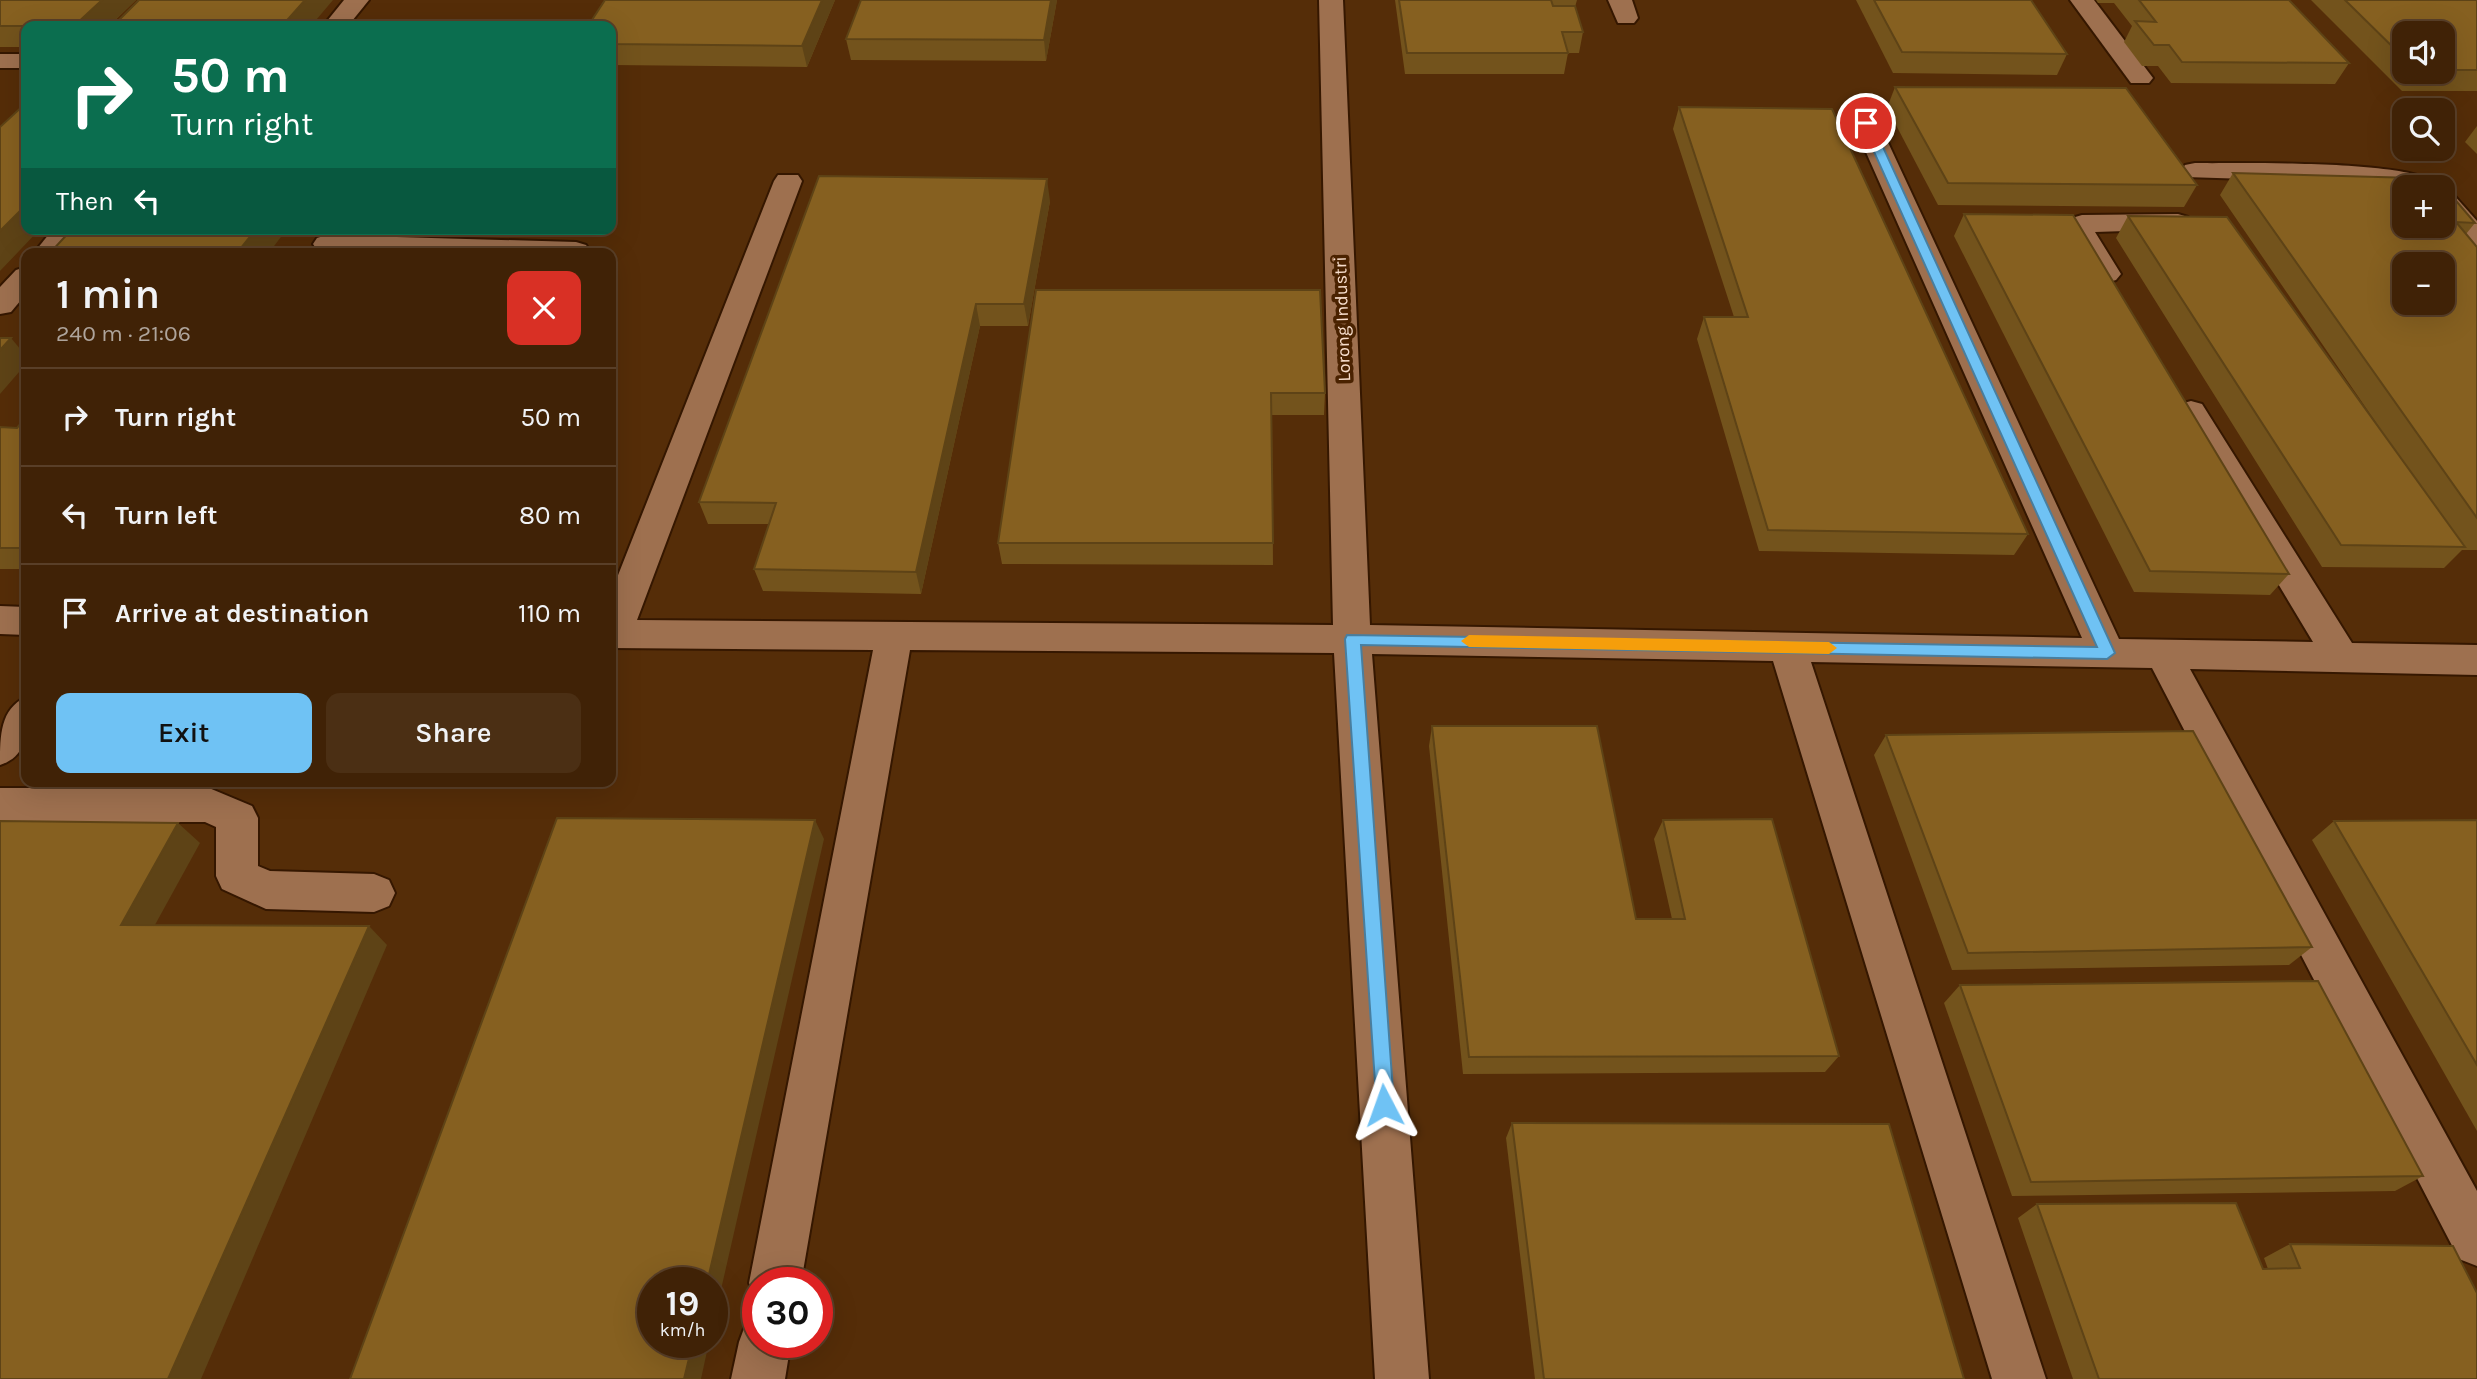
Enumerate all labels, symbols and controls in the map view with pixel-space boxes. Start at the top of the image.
map controls [2392,21,2455,315]
button: sound [2392,21,2455,84]
text: 50 m [171,47,289,104]
icon: right [56,49,147,140]
pin [1836,93,1896,153]
button: search [2392,98,2455,161]
icon: arrive [1847,104,1885,142]
text: Turn right [171,106,313,143]
button: + [2392,175,2455,238]
icon: left [128,182,166,220]
text: Then [56,186,114,217]
button: − [2392,252,2455,315]
street label: Lorong Industri [1329,256,1355,382]
text: 1 min [56,269,160,319]
button: close [507,271,581,345]
text: 240 m · 21:06 [56,320,191,347]
icon: right [56,398,94,436]
text: Turn right [115,402,236,433]
text: 50 m [520,402,581,433]
icon: left [56,496,94,534]
text: Turn left [115,500,217,531]
text: 80 m [519,500,581,531]
icon: arrive [56,594,94,632]
text: Arrive at destination [115,598,369,629]
text: 110 m [518,598,581,629]
button: Exit [56,693,312,773]
button: Share [326,693,581,773]
position arrow [1347,1068,1421,1142]
speed limit sign: 30 [742,1267,833,1358]
text: 19 [666,1283,699,1324]
text: km/h [660,1319,705,1341]

